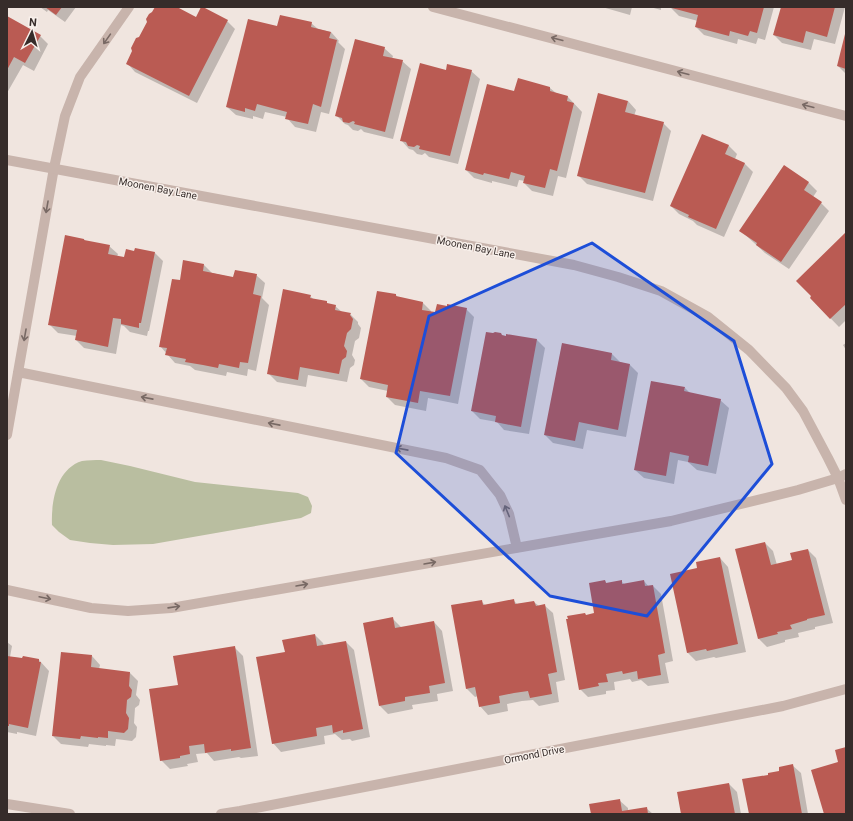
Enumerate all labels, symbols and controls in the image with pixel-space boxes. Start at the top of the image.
north arrow [12,12,52,52]
text: N [28,16,37,29]
one-way arrow [103,33,111,44]
one-way arrow [551,35,564,43]
one-way arrow [676,68,689,76]
one-way arrow [802,101,815,109]
street label: Moonen Bay Lane [118,176,198,201]
one-way arrow [43,200,51,213]
street label: Moonen Bay Lane [436,235,516,260]
one-way arrow [20,328,28,341]
one-way arrow [141,394,154,402]
one-way arrow [268,419,281,427]
one-way arrow [396,445,409,453]
one-way arrow [502,505,510,517]
one-way arrow [423,559,436,567]
one-way arrow [295,581,308,589]
one-way arrow [38,595,51,603]
one-way arrow [167,603,180,611]
street label: Ormond Drive [503,743,565,766]

